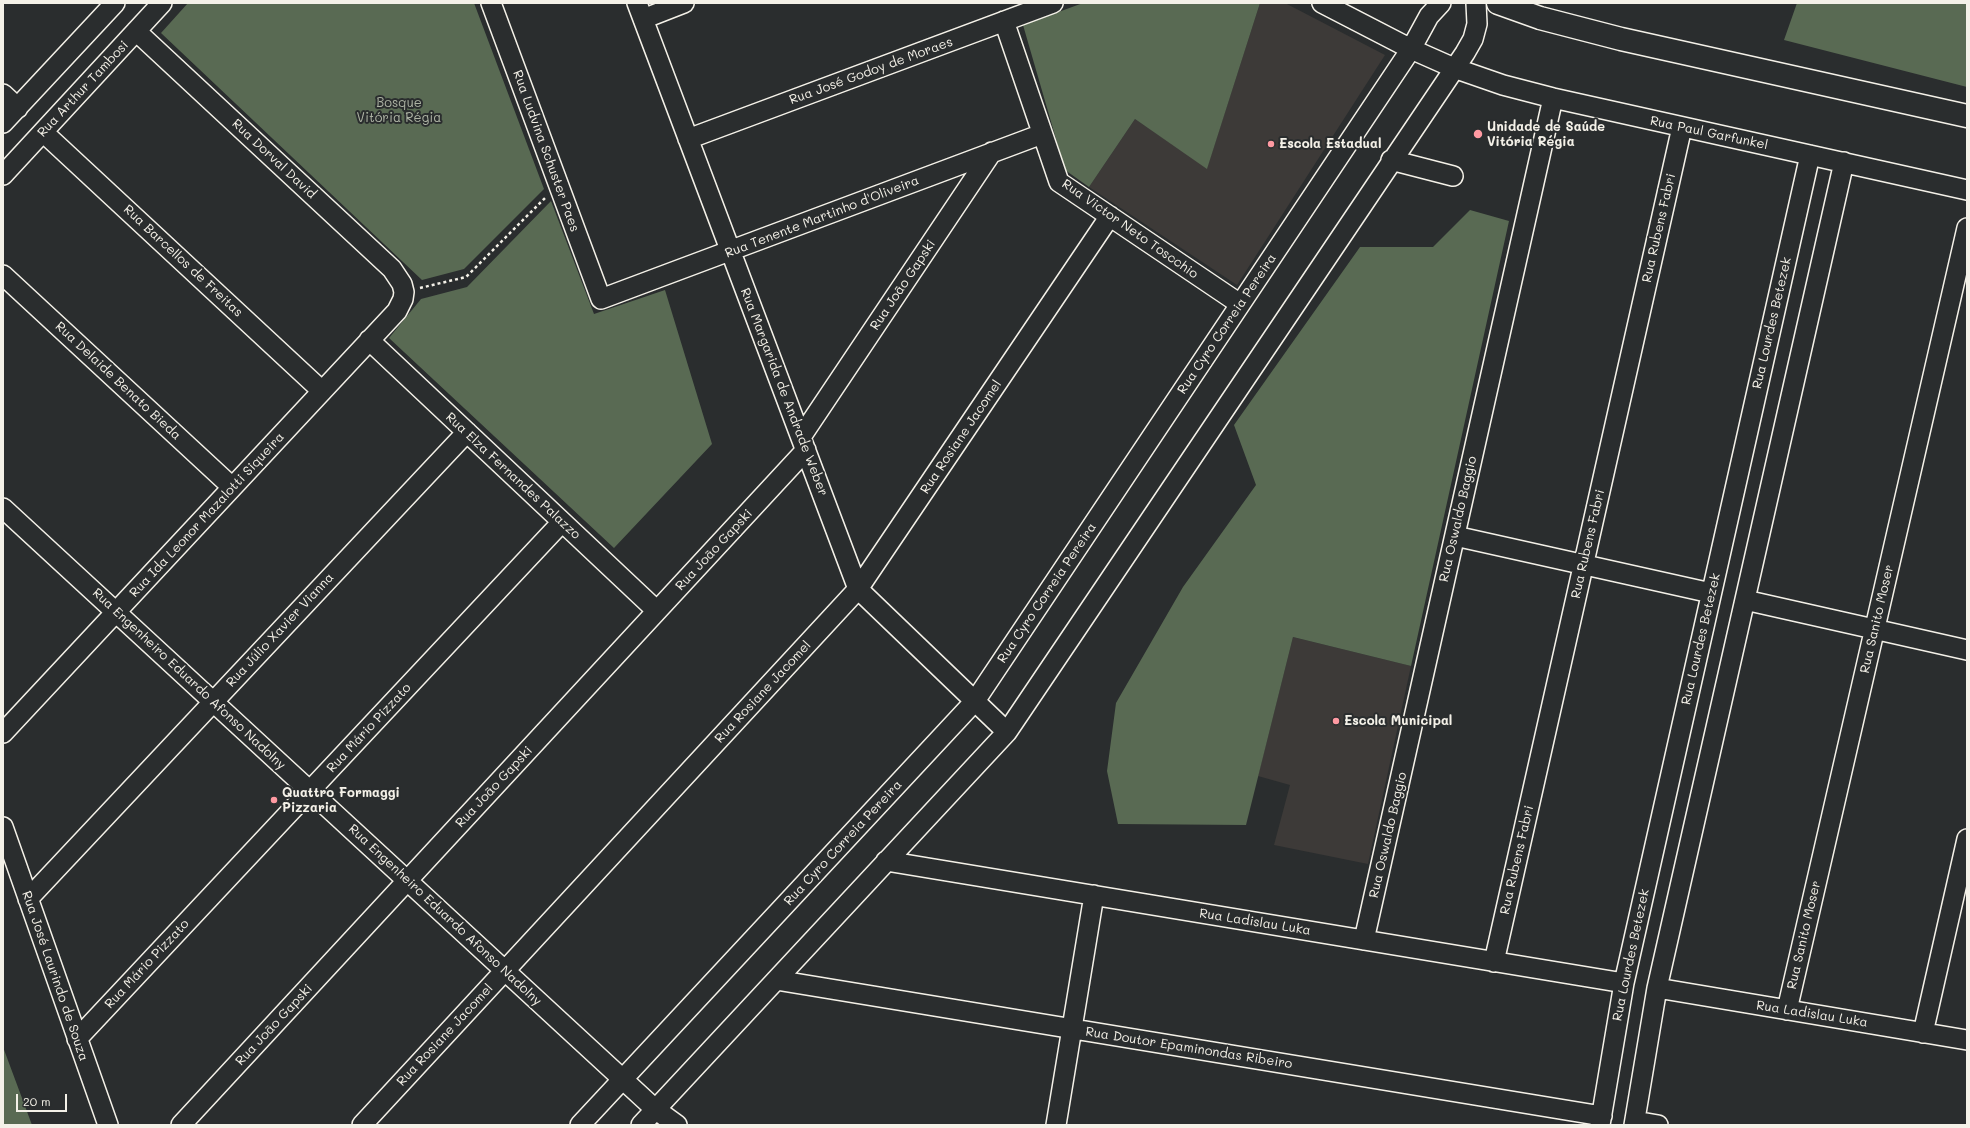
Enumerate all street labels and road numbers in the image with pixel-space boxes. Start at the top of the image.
street label: Rua José Godoy de Moraes [787,34,955,108]
street label: Rua Arthur Tambosi [34,38,132,140]
street label: Rua Ludvina Schuster Paes [509,68,583,234]
street label: Rua Paul Garfunkel [1649,113,1769,153]
street label: Rua Dorval David [229,116,319,202]
street label: Rua Rubens Fabri [1639,172,1679,284]
street label: Rua Tenente Martinho d'Oliveira [723,173,921,261]
street label: Rua Victor Neto Toscchio [1059,176,1201,282]
street label: Rua Barcellos de Freitas [120,202,246,320]
street label: Rua João Gapski [867,237,939,333]
street label: Rua Cyro Correia Pereira [1174,251,1280,397]
street label: Rua Lourdes Betezek [1749,256,1795,390]
street label: Rua Margarida de Andrade Weber [737,286,831,498]
street label: Rua Delaide Benato Bieda [52,319,184,443]
street label: Rua Rosiane Jacomel [917,377,1005,497]
street label: Rua Elza Fernandes Palazzo [442,409,584,543]
street label: Rua Ida Leonor Mazalotti Siqueira [126,429,288,601]
street label: Rua Oswaldo Baggio [1436,454,1480,584]
street label: Rua Rubens Fabri [1568,488,1608,600]
street label: Rua João Gapski [672,506,756,594]
street label: Rua Cyro Correia Pereira [994,520,1100,666]
street label: Rua Sanito Moser [1857,563,1897,675]
street label: Rua Júlio Xavier Vianna [223,570,337,690]
street label: Rua Lourdes Betezek [1678,572,1724,706]
street label: Rua Engenheiro Eduardo Afonso Nadolny [89,585,289,773]
street label: Rua Rosiane Jacomel [712,638,814,746]
street label: Rua Mário Pizzato [324,680,414,776]
street label: Rua João Gapski [452,743,536,831]
street label: Rua Oswaldo Baggio [1366,770,1410,900]
street label: Rua Cyro Correia Pereira [781,777,905,909]
street label: Rua Rubens Fabri [1497,804,1537,916]
street label: Rua Engenheiro Eduardo Afonso Nadolny [345,821,545,1009]
street label: Rua Sanito Moser [1784,879,1824,991]
street label: Rua Lourdes Betezek [1609,887,1653,1023]
street label: Rua José Laurindo de Souza [19,889,91,1063]
street label: Rua Ladislau Luka [1198,905,1312,939]
street label: Rua Mário Pizzato [102,916,192,1012]
street label: Rua João Gapski [232,981,316,1069]
street label: Rua Rosiane Jacomel [394,981,496,1089]
street label: Rua Ladislau Luka [1755,997,1869,1031]
street label: Rua Doutor Epaminondas Ribeiro [1084,1024,1294,1072]

